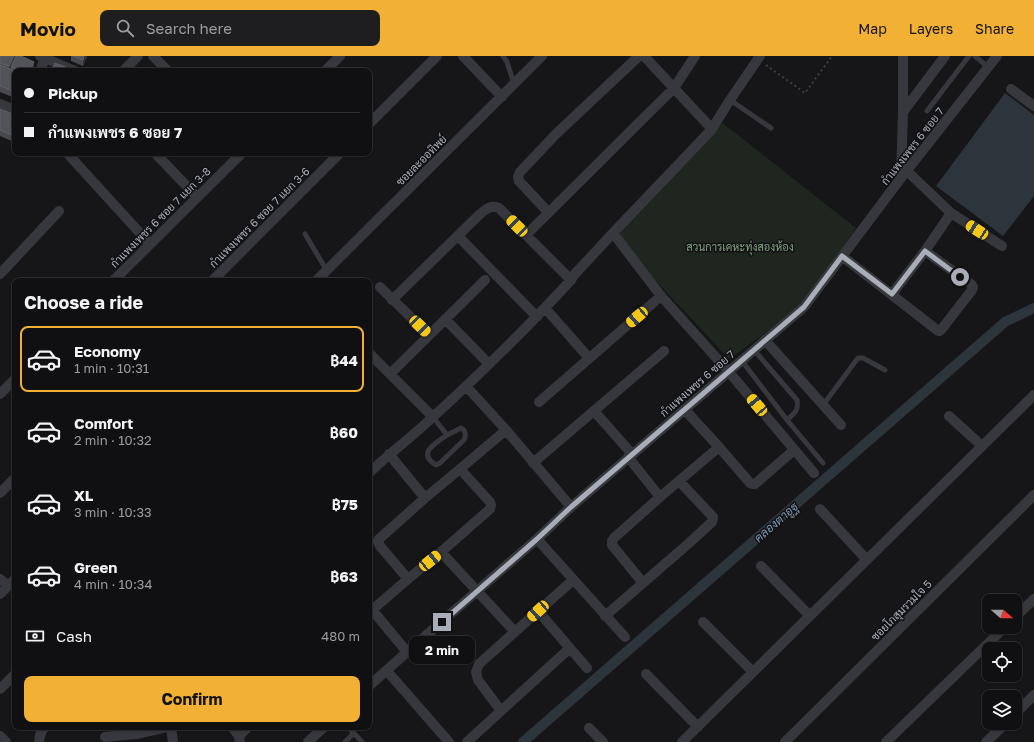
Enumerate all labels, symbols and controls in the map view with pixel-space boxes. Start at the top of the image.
search box [100,10,380,46]
text: Movio [20,17,76,40]
icon: search [114,17,136,39]
text: Search here [146,19,232,37]
text: Map [858,20,887,37]
text: Layers [909,20,953,37]
text: Share [975,20,1014,37]
text: Pickup [48,84,98,102]
street label: กำแพงเพชร 6 ซอย 7 [878,105,946,187]
text: กำแพงเพชร 6 ซอย 7 [48,123,182,141]
street label: ซอยละออทิพย์ [392,131,449,188]
street label: กำแพงเพชร 6 ซอย 7 แยก 3-8 [107,164,213,270]
street label: กำแพงเพชร 6 ซอย 7 แยก 3-6 [206,164,312,270]
car [504,213,530,239]
car [964,218,990,242]
park label: สวนการเคหะทุ่งสองห้อง [686,240,794,256]
route start [951,268,969,286]
text: Choose a ride [24,291,143,313]
car [624,305,650,329]
car [407,313,433,339]
icon: car [26,341,62,377]
text: Economy [74,342,141,360]
street label: กำแพงเพชร 6 ซอย 7 [657,347,737,419]
text: ฿44 [330,351,358,369]
text: 1 min · 10:31 [74,360,149,376]
car [745,392,769,418]
icon: car [26,413,62,449]
text: Comfort [74,414,133,432]
text: ฿60 [330,423,358,441]
text: 2 min · 10:32 [74,432,152,448]
icon: car [26,485,62,521]
text: XL [74,486,93,504]
text: ฿75 [332,495,358,513]
water label: คลองตาอูฐ [751,499,802,546]
text: 3 min · 10:33 [74,504,152,520]
car [417,549,443,573]
icon: car [26,557,62,593]
text: Green [74,558,117,576]
text: ฿63 [330,567,358,585]
text: 4 min · 10:34 [74,576,152,592]
street label: ซอยโกสุมรวมใจ 5 [867,576,936,645]
north arrow [982,594,1022,634]
map controls [982,594,1022,730]
car [525,599,551,623]
route end [433,613,451,631]
icon: cash [24,625,46,647]
text: Cash [56,627,92,645]
text: 480 m [321,628,360,644]
callout: 2 min [409,636,475,664]
text: 2 min [425,642,459,658]
button: locate [982,642,1022,682]
button: Confirm [24,676,360,722]
button: layers [982,690,1022,730]

